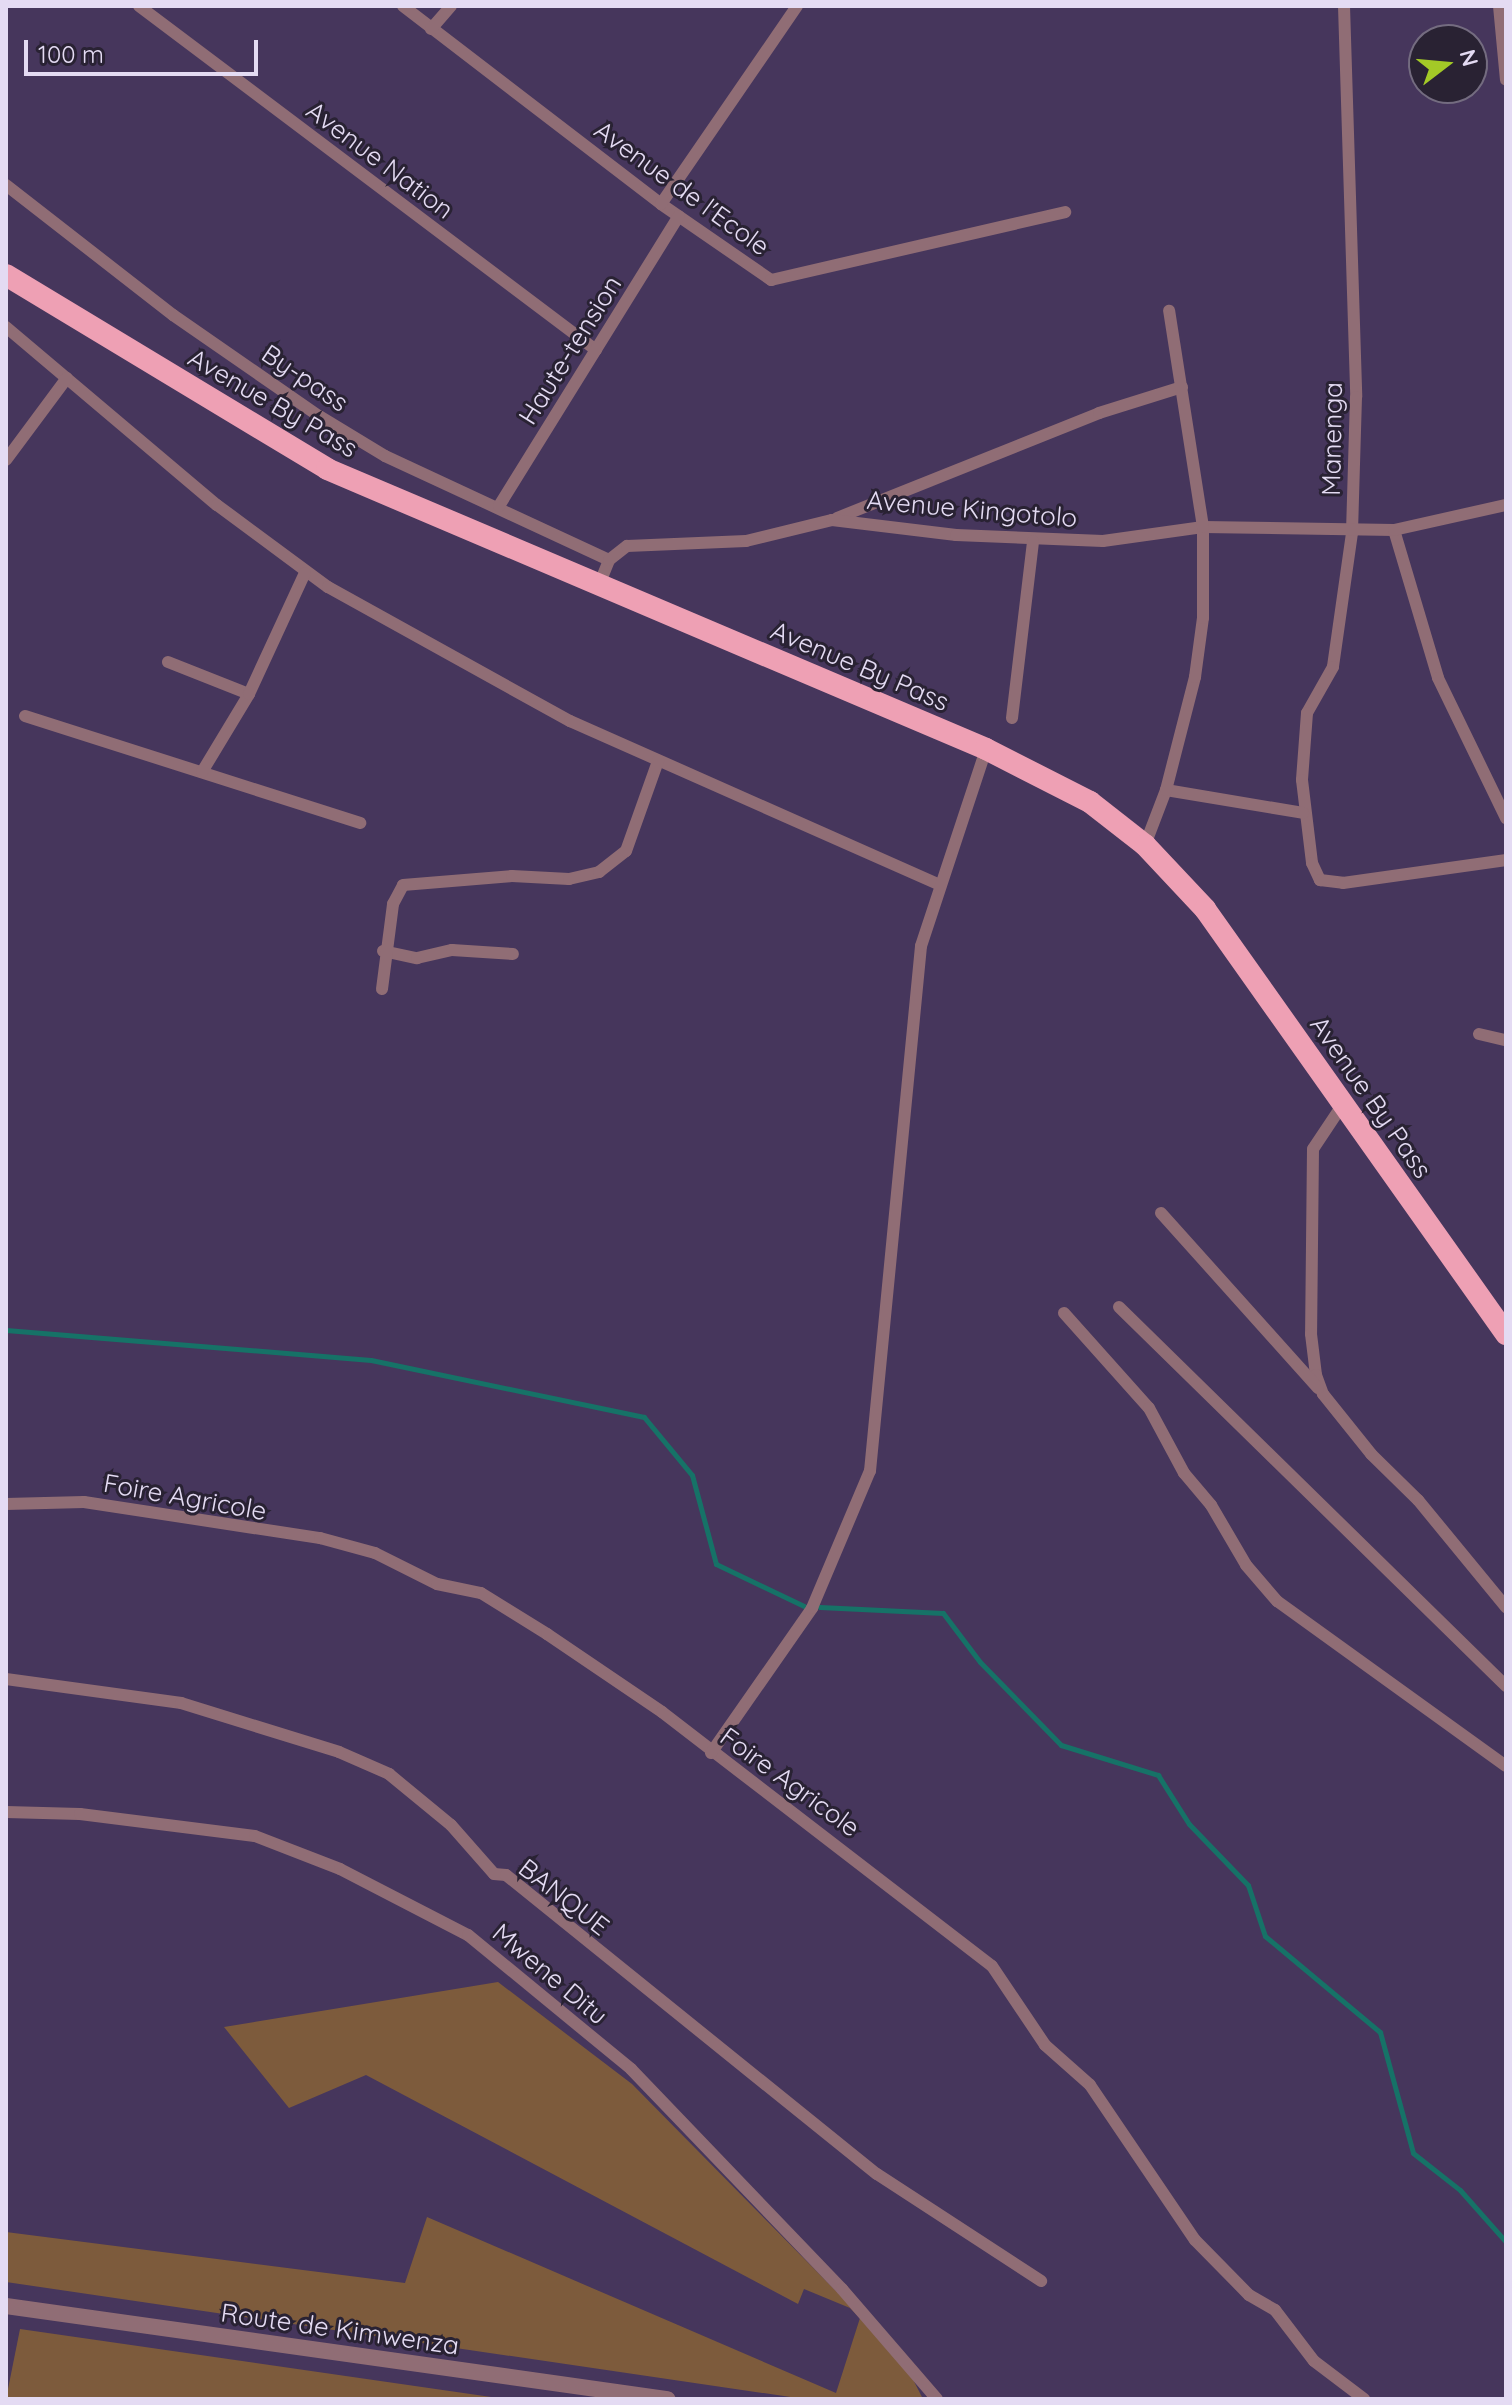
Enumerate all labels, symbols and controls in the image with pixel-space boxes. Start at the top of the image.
scale bar [28,24,262,74]
north arrow [1408,24,1488,104]
text: 100 m [38,39,104,69]
text: N [1453,46,1485,70]
street label: Avenue Nation [300,95,460,225]
street label: Avenue de l'Ecole [588,114,776,262]
street label: Haute-tension [512,270,628,430]
street label: By-pass [256,338,354,418]
street label: Avenue By Pass [183,342,363,464]
street label: Manenga [1315,382,1349,496]
street label: Avenue Kingotolo [865,484,1079,534]
street label: Avenue By Pass [766,614,954,718]
street label: Avenue By Pass [1304,1010,1438,1184]
street label: Foire Agricole [101,1467,269,1527]
street label: Foire Agricole [714,1721,866,1843]
street label: BANQUE [513,1852,615,1942]
street label: Mwene Ditu [486,1917,614,2031]
street label: Route de Kimwenza [219,2297,461,2361]

